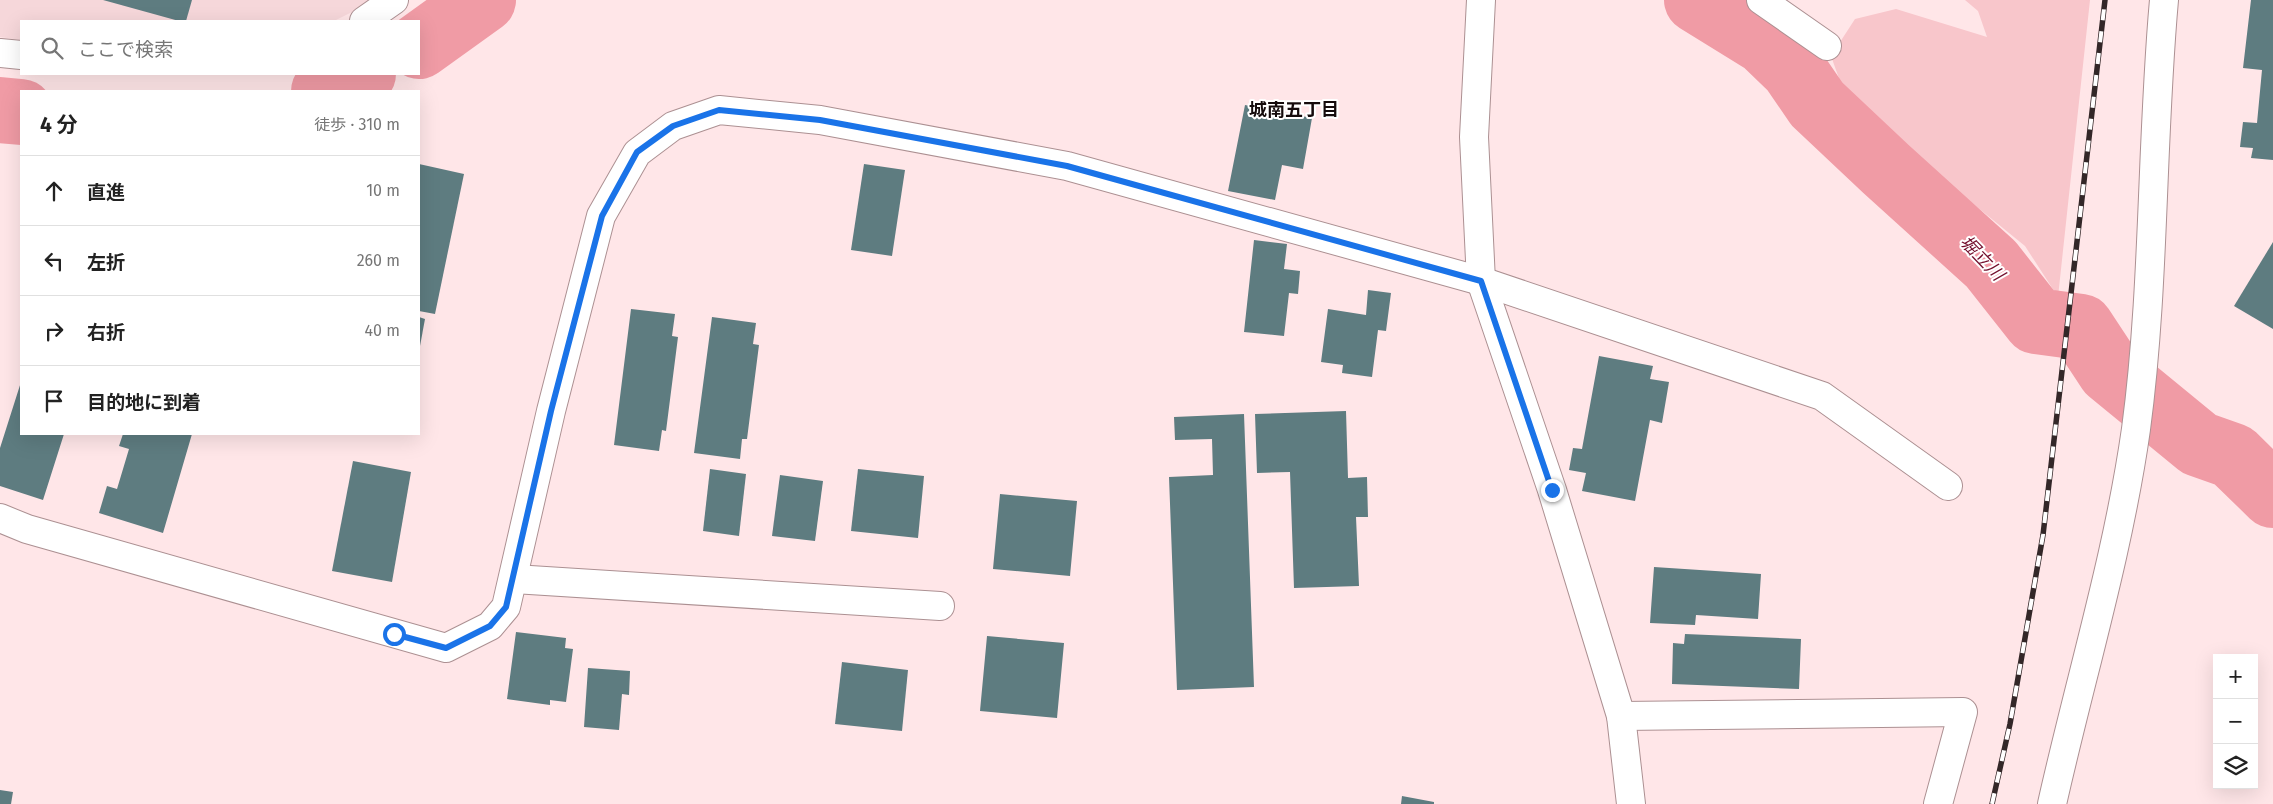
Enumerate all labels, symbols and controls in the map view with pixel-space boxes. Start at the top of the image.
search box [20,20,420,75]
icon: search [38,34,66,62]
text: ここで検索 [78,38,173,61]
district label: 城南五丁目 [1249,99,1339,121]
text: 4 分 [40,112,78,138]
text: 徒歩 · 310 m [314,115,400,134]
icon: ahead [40,177,68,205]
text: 直進 [87,181,125,204]
text: 10 m [366,181,400,200]
water label: 堀立川 [1955,231,2010,287]
icon: left [40,247,68,275]
text: 左折 [87,251,125,274]
text: 260 m [357,251,400,270]
icon: right [40,317,68,345]
text: 右折 [87,321,125,344]
text: 40 m [365,321,400,340]
icon: arrive [40,387,68,415]
text: 目的地に到着 [87,391,201,414]
route end [1541,479,1564,502]
route start [383,623,406,646]
map controls [2213,654,2258,789]
button: + [2213,654,2258,699]
button: − [2213,699,2258,744]
button: layers [2213,744,2258,789]

